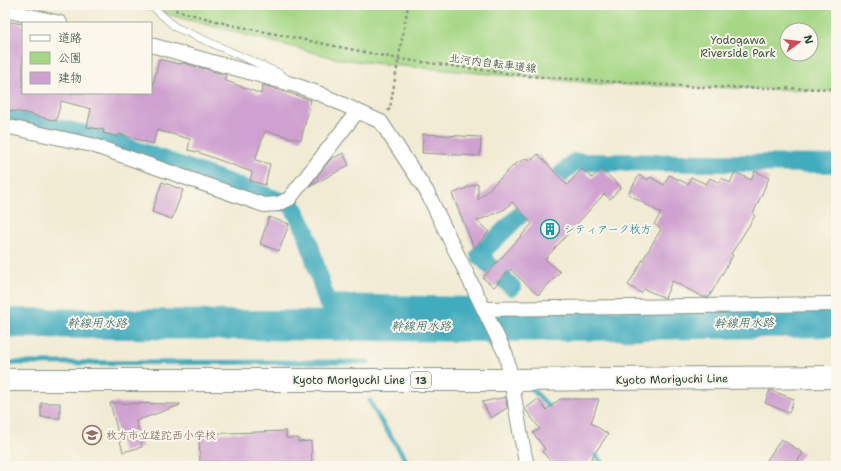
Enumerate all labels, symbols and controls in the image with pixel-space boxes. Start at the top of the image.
legend [22,22,152,94]
north arrow [779,22,819,62]
text: 道路 [58,30,82,46]
park label: Yodogawa Riverside Park [700,33,776,61]
text: N [800,33,817,46]
text: 公園 [58,50,82,66]
street label: 北河内自転車道線 [448,51,538,76]
text: 建物 [58,70,82,86]
building icon: シティアーク枚方 [539,218,561,240]
place label: シティアーク枚方 [564,222,652,237]
water label: 幹線用水路 [714,314,775,332]
water label: 幹線用水路 [67,315,128,331]
water label: 幹線用水路 [391,318,452,334]
street label: Kyoto Moriguchi Line [616,371,728,388]
road number: 13 [411,372,431,388]
street label: Kyoto Moriguchi Line [293,373,405,388]
school or university icon: 枚方市立蹉跎西小学校 [81,424,103,446]
place label: 枚方市立蹉跎西小学校 [106,428,216,443]

